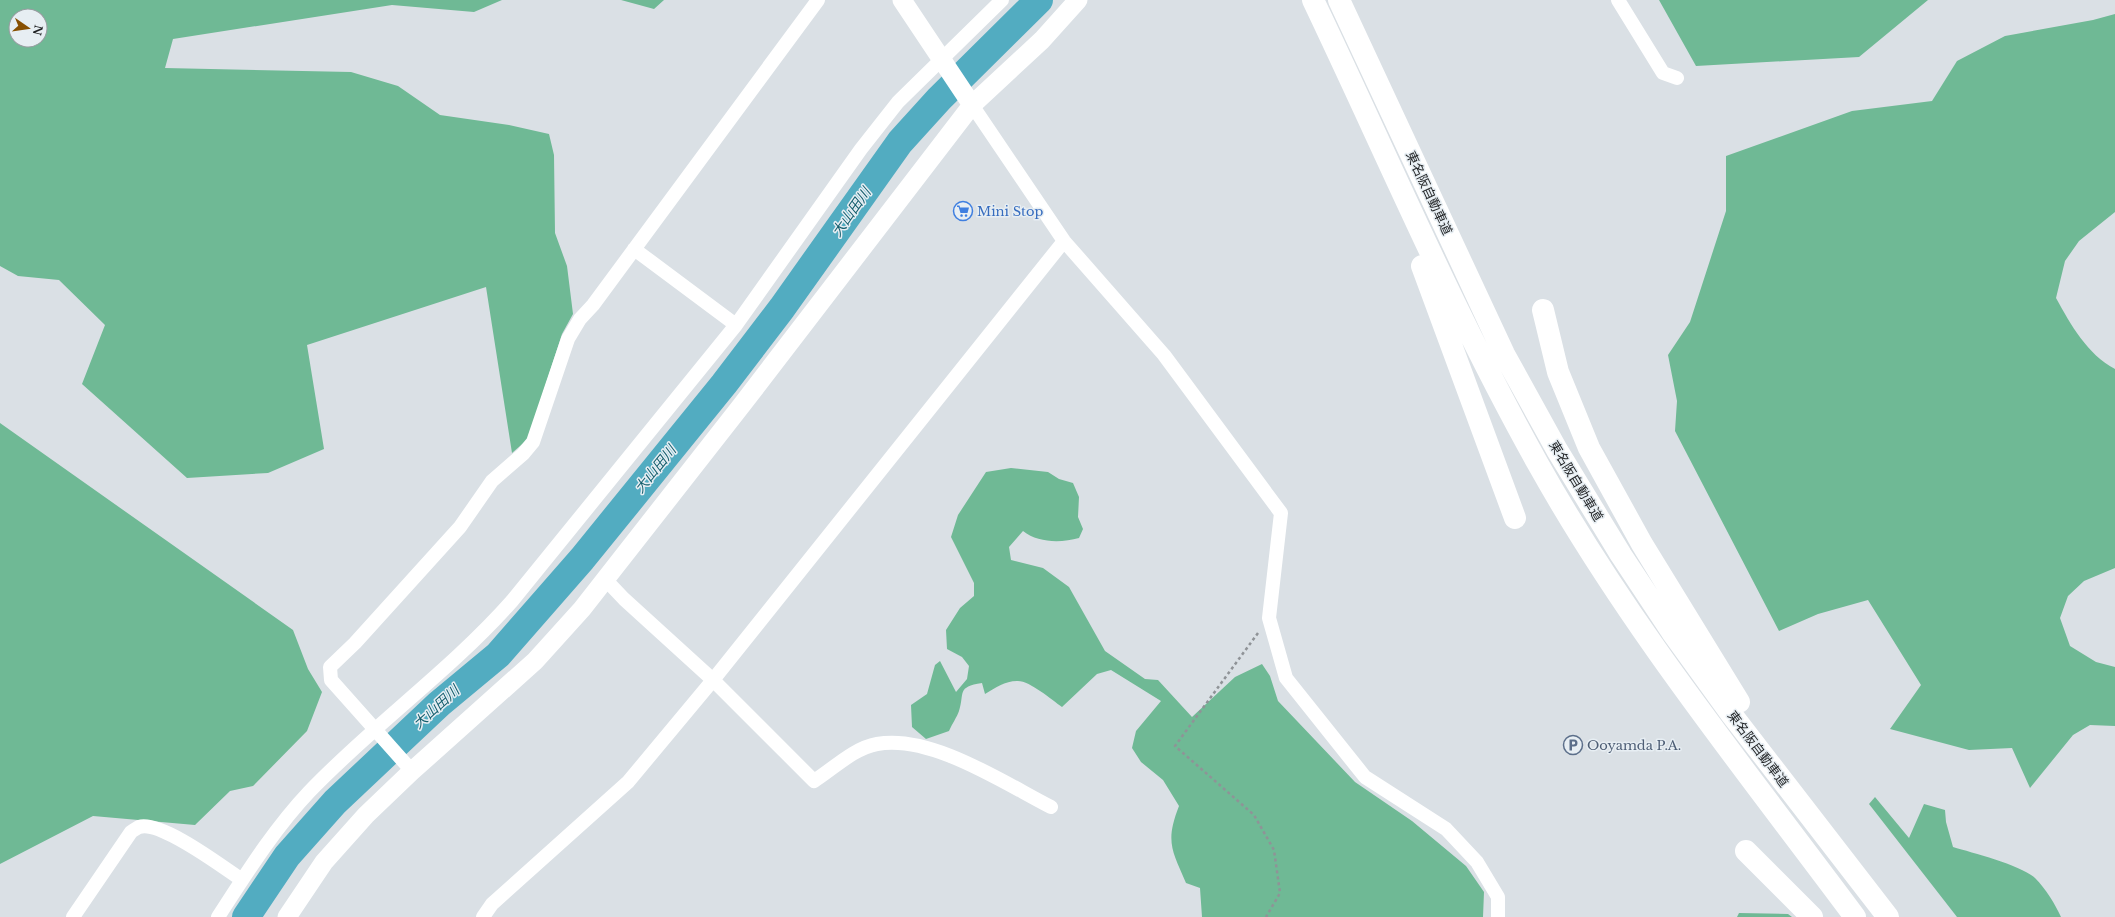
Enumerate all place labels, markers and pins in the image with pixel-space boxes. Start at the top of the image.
supermarket icon: Mini Stop [952,200,974,222]
place label: Mini Stop [977,203,1043,220]
parking icon: Ooyamda P.A. [1562,734,1584,756]
place label: Ooyamda P.A. [1587,737,1681,754]

